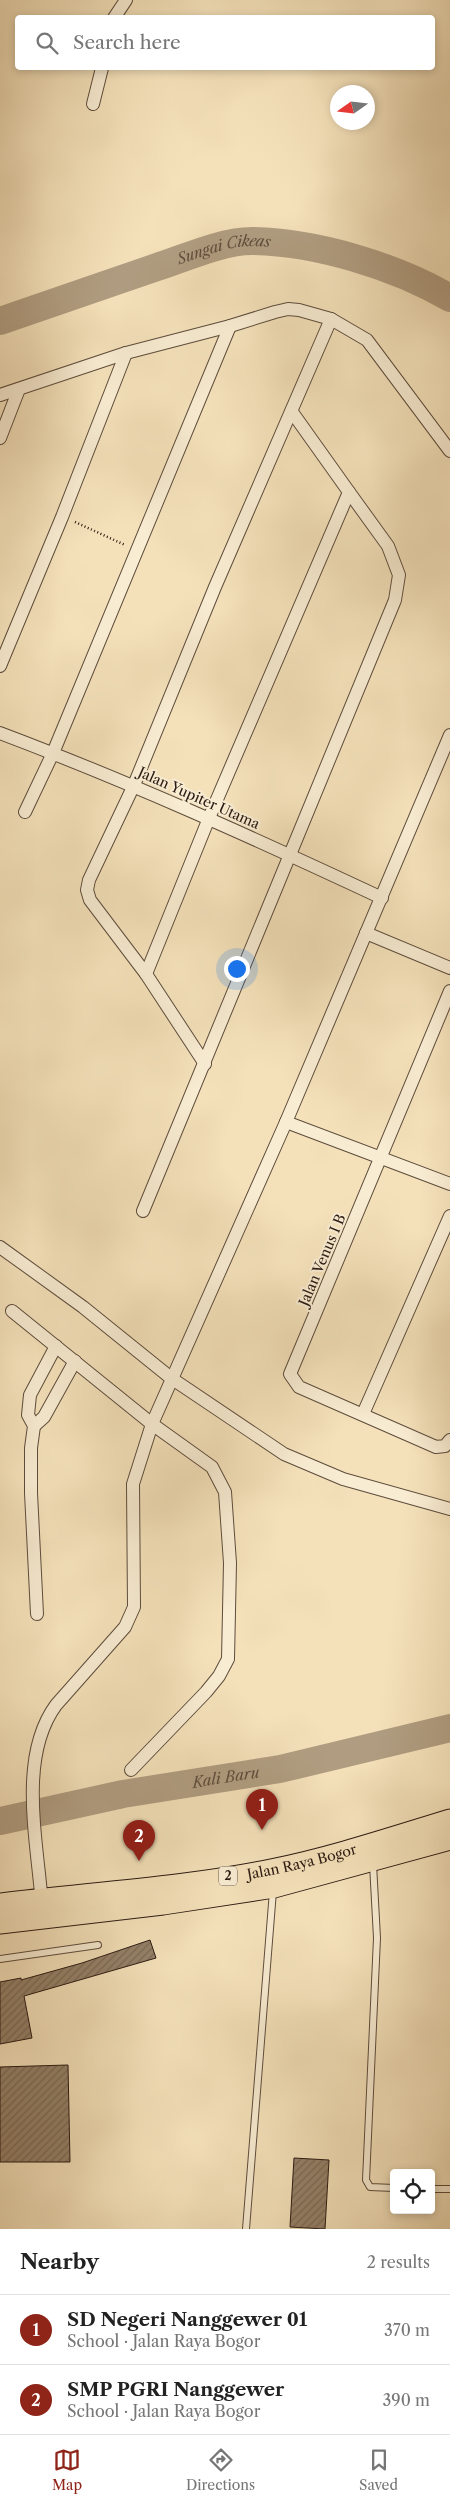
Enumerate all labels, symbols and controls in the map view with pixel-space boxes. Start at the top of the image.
search box [15,15,435,70]
icon: search [33,29,61,57]
text: Search here [73,31,181,54]
north arrow [330,85,375,130]
water label: Sungai Cikeas [173,231,272,269]
street label: Jalan Yupiter Utama [133,762,263,833]
your location [224,956,250,982]
street label: Jalan Venus I B [294,1211,350,1311]
water label: Kali Baru [190,1762,261,1792]
pin: 1 [246,1789,278,1830]
pin: 2 [123,1820,155,1861]
street label: Jalan Raya Bogor [244,1840,359,1884]
road number: 2 [219,1866,237,1885]
map controls [390,2169,435,2214]
button: locate [390,2169,435,2214]
text: Nearby [20,2249,99,2274]
text: 2 results [367,2252,430,2272]
text: SD Negeri Nanggewer 01 [67,2308,307,2331]
text: 1 [32,2320,40,2340]
text: 370 m [384,2320,430,2340]
text: School · Jalan Raya Bogor [67,2331,260,2351]
text: SMP PGRI Nanggewer [67,2378,284,2401]
text: 2 [31,2390,41,2410]
text: 390 m [383,2390,430,2410]
text: School · Jalan Raya Bogor [67,2401,260,2421]
tab: Map [52,2446,82,2494]
tab: Directions [186,2446,255,2494]
tab: Saved [359,2446,398,2494]

